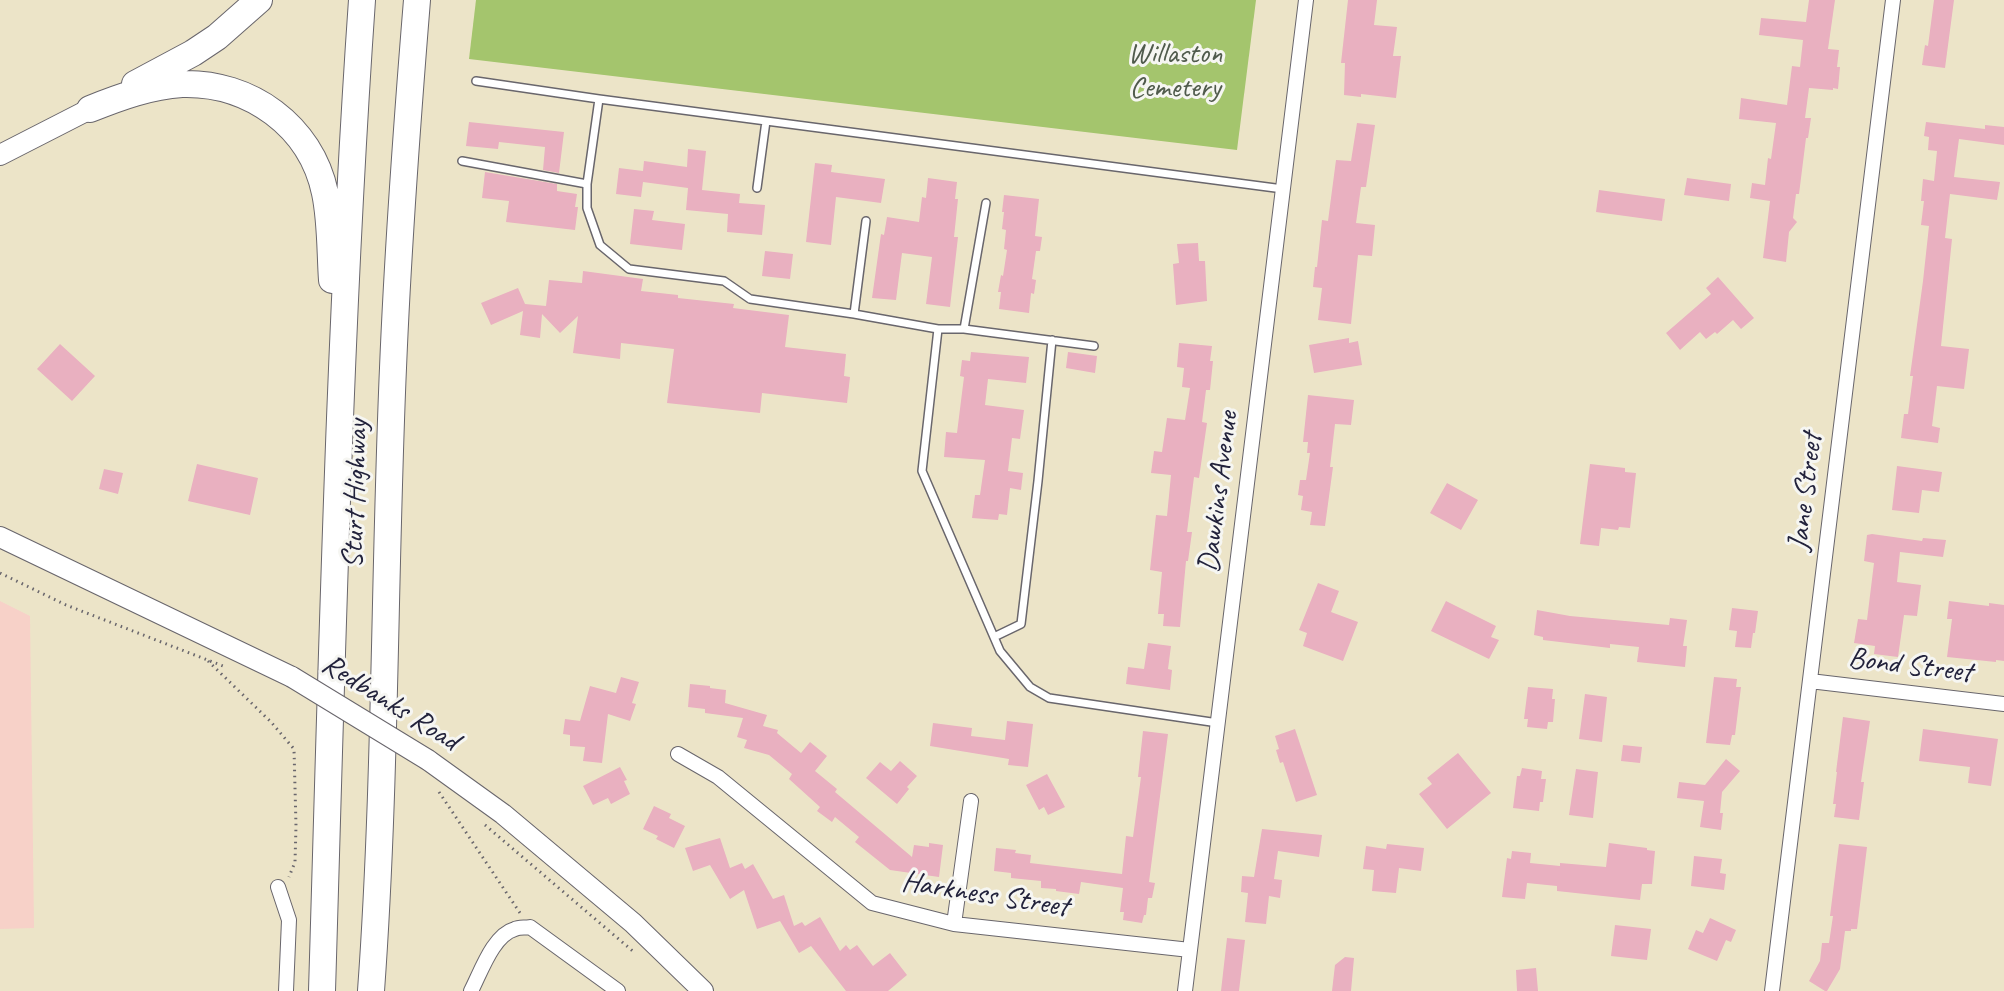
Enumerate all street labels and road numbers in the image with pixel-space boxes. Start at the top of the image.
street label: Dawkins Avenue [1191,409,1247,575]
street label: Sturt Highway [335,419,377,569]
street label: Jane Street [1781,431,1831,553]
street label: Bond Street [1846,641,1974,691]
street label: Redbanks Road [315,647,465,759]
street label: Harkness Street [899,864,1071,926]

